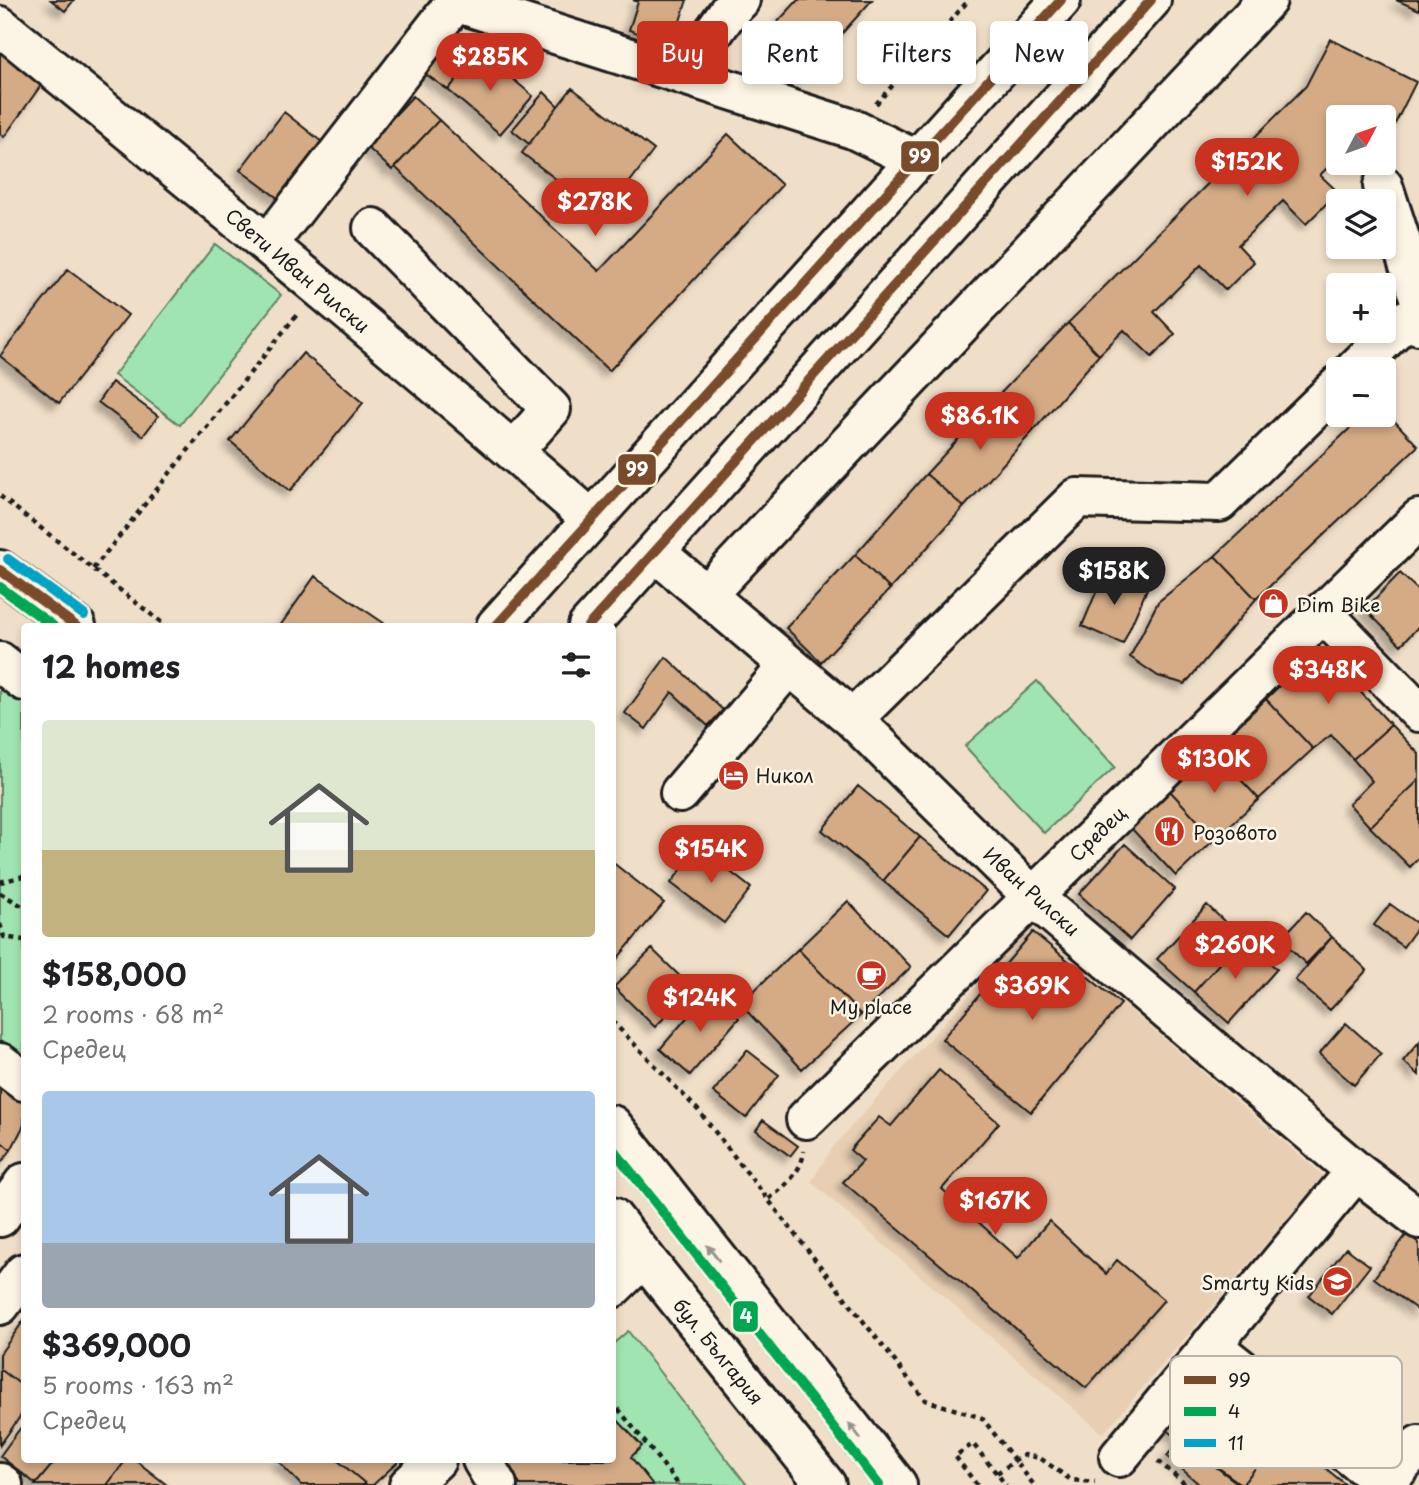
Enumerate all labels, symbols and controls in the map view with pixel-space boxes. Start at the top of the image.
chip: Buy [637,21,728,84]
chip: Rent [742,21,843,84]
chip: Filters [857,21,976,84]
chip: New [990,21,1088,84]
pin: $285K [441,34,539,93]
text: $285K [452,38,528,73]
north arrow [1326,105,1396,175]
map controls [1326,105,1396,427]
pin: $152K [1198,138,1296,198]
line badge: 99 [900,140,940,173]
text: 99 [908,141,932,169]
text: $152K [1211,143,1283,178]
pin: $278K [546,178,644,238]
text: $278K [557,183,633,218]
button: layers [1326,189,1396,259]
street label: Свети Иван Рилски [220,201,376,339]
button: + [1326,273,1396,343]
button: − [1326,357,1396,427]
pin: $86.1K [923,392,1037,452]
text: $86.1K [941,397,1019,432]
line badge: 99 [617,453,657,486]
text: 99 [625,454,649,482]
pin: $158K [1065,548,1163,607]
text: $158K [1078,552,1150,587]
shop icon: Dim Bike [1256,587,1290,621]
place label: Dim Bike [1296,590,1380,618]
text: 12 homes [42,643,180,688]
icon: filters [557,646,595,684]
pin: $348K [1279,646,1377,706]
text: $348K [1289,651,1367,686]
pin: $130K [1165,736,1263,795]
text: $130K [1177,740,1251,775]
hotel icon: Никол [716,758,750,792]
place label: Никол [756,761,814,789]
icon: home [256,765,382,891]
street label: Средец [1062,799,1132,867]
restaurant icon: Розовото [1153,815,1187,849]
place label: Розовото [1193,818,1277,846]
pin: $154K [662,826,760,885]
text: $154K [675,830,747,865]
street label: Иван Рилски [978,840,1086,942]
pin: $260K [1186,922,1284,981]
text: $260K [1195,926,1275,961]
text: $158,000 [42,951,187,996]
cafe icon: My place [854,958,888,992]
pin: $369K [983,962,1081,1022]
text: $369K [994,967,1070,1002]
pin: $124K [651,974,749,1034]
text: $124K [663,979,737,1014]
place label: My place [830,992,912,1020]
text: 2 rooms · 68 m² [42,996,224,1031]
text: Средец [42,1031,126,1066]
icon: home [256,1136,382,1262]
pin: $167K [946,1178,1044,1237]
text: $167K [959,1182,1031,1217]
one-way arrow [707,1244,721,1262]
school or university icon: Smarty Kids [1320,1265,1354,1299]
place label: Smarty Kids [1201,1268,1314,1296]
street label: бул. България [667,1292,771,1410]
line badge: 4 [732,1300,759,1333]
text: 4 [740,1301,753,1329]
text: $369,000 [42,1322,191,1367]
legend [1170,1356,1402,1468]
text: 99 [1228,1365,1251,1393]
text: 5 rooms · 163 m² [42,1367,234,1402]
text: 4 [1228,1396,1241,1424]
text: Средец [42,1402,126,1437]
one-way arrow [847,1423,862,1441]
text: 11 [1228,1428,1244,1456]

